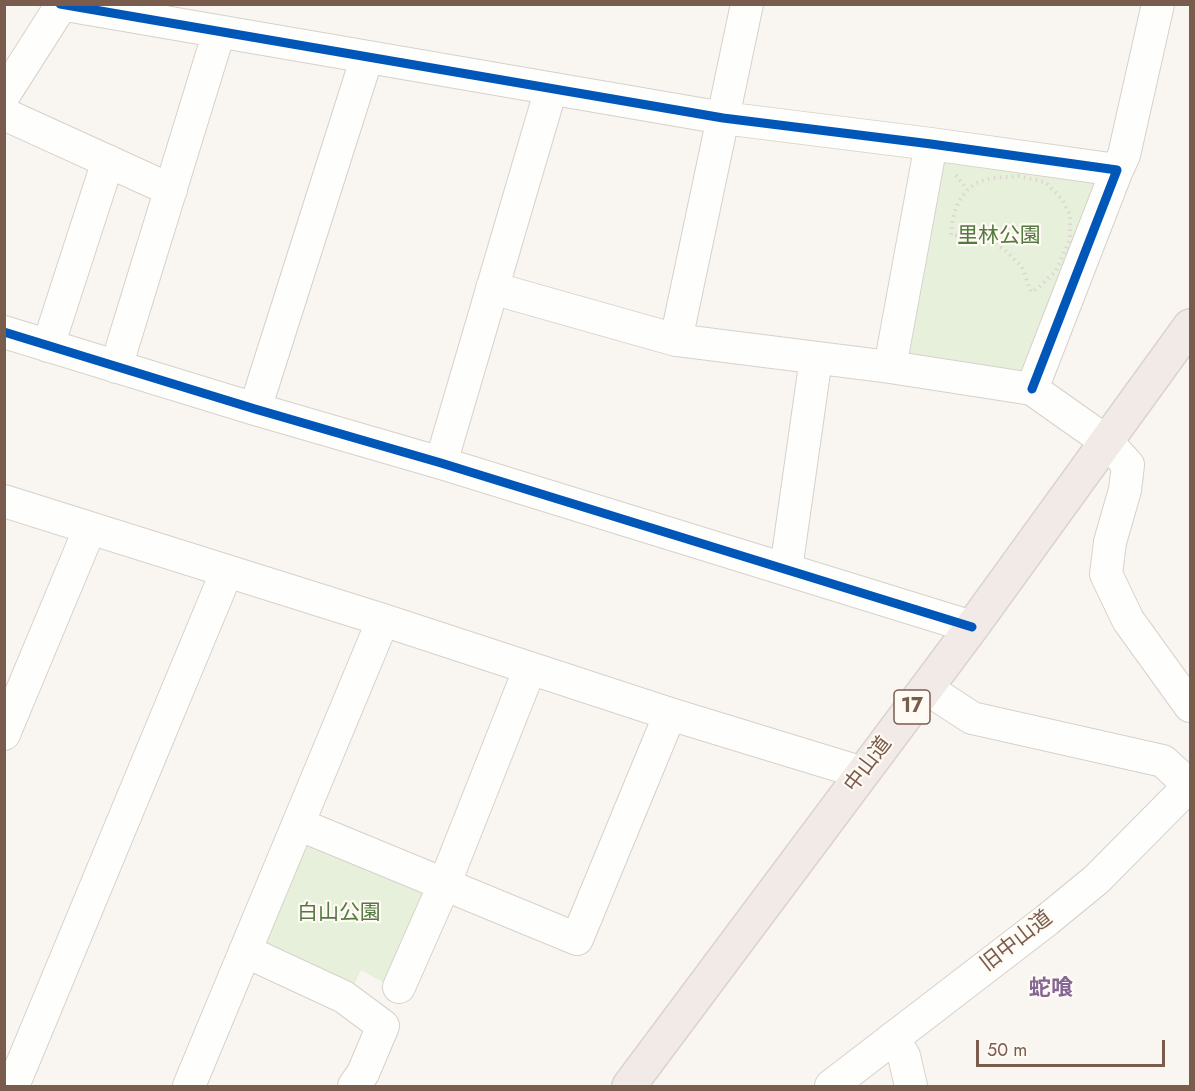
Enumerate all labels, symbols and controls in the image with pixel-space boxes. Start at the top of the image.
park label: 里林公園 [957,224,1041,250]
road number: 17 [894,690,930,724]
street label: 中山道 [840,732,898,798]
park label: 白山公園 [297,901,381,927]
street label: 旧中山道 [976,906,1058,978]
district label: 蛇喰 [1029,977,1073,1003]
scale bar [979,1028,1168,1066]
text: 50 m [987,1037,1027,1063]

